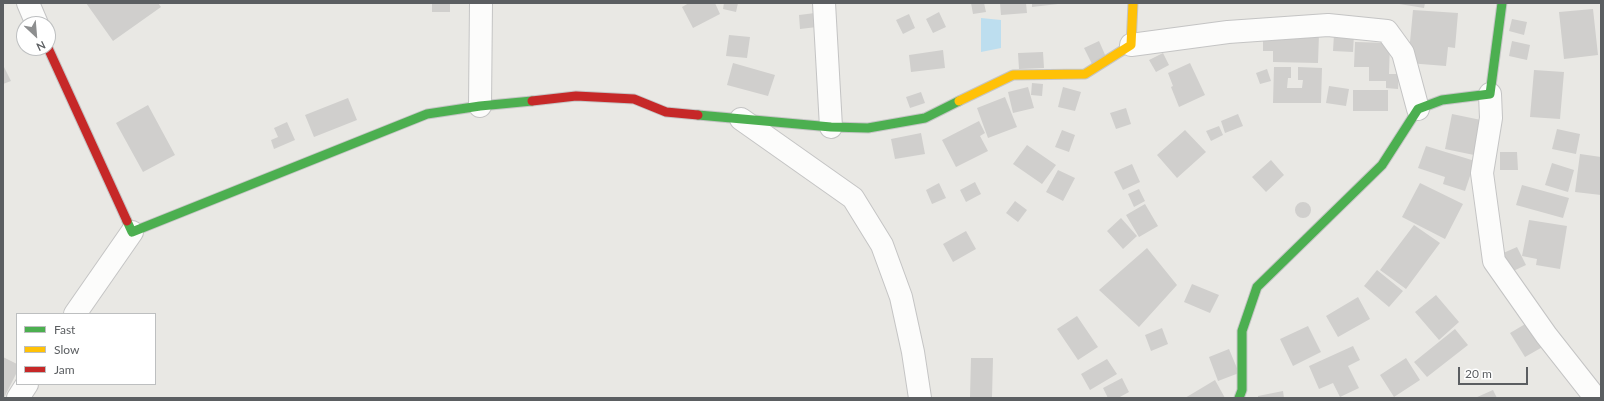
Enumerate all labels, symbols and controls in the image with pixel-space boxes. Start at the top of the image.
north arrow [16,16,56,56]
text: N [34,39,48,54]
legend [16,313,156,385]
text: Fast [54,322,75,337]
text: Slow [54,342,79,357]
scale bar [1460,359,1530,385]
text: Jam [54,362,75,377]
text: 20 m [1465,366,1492,381]

